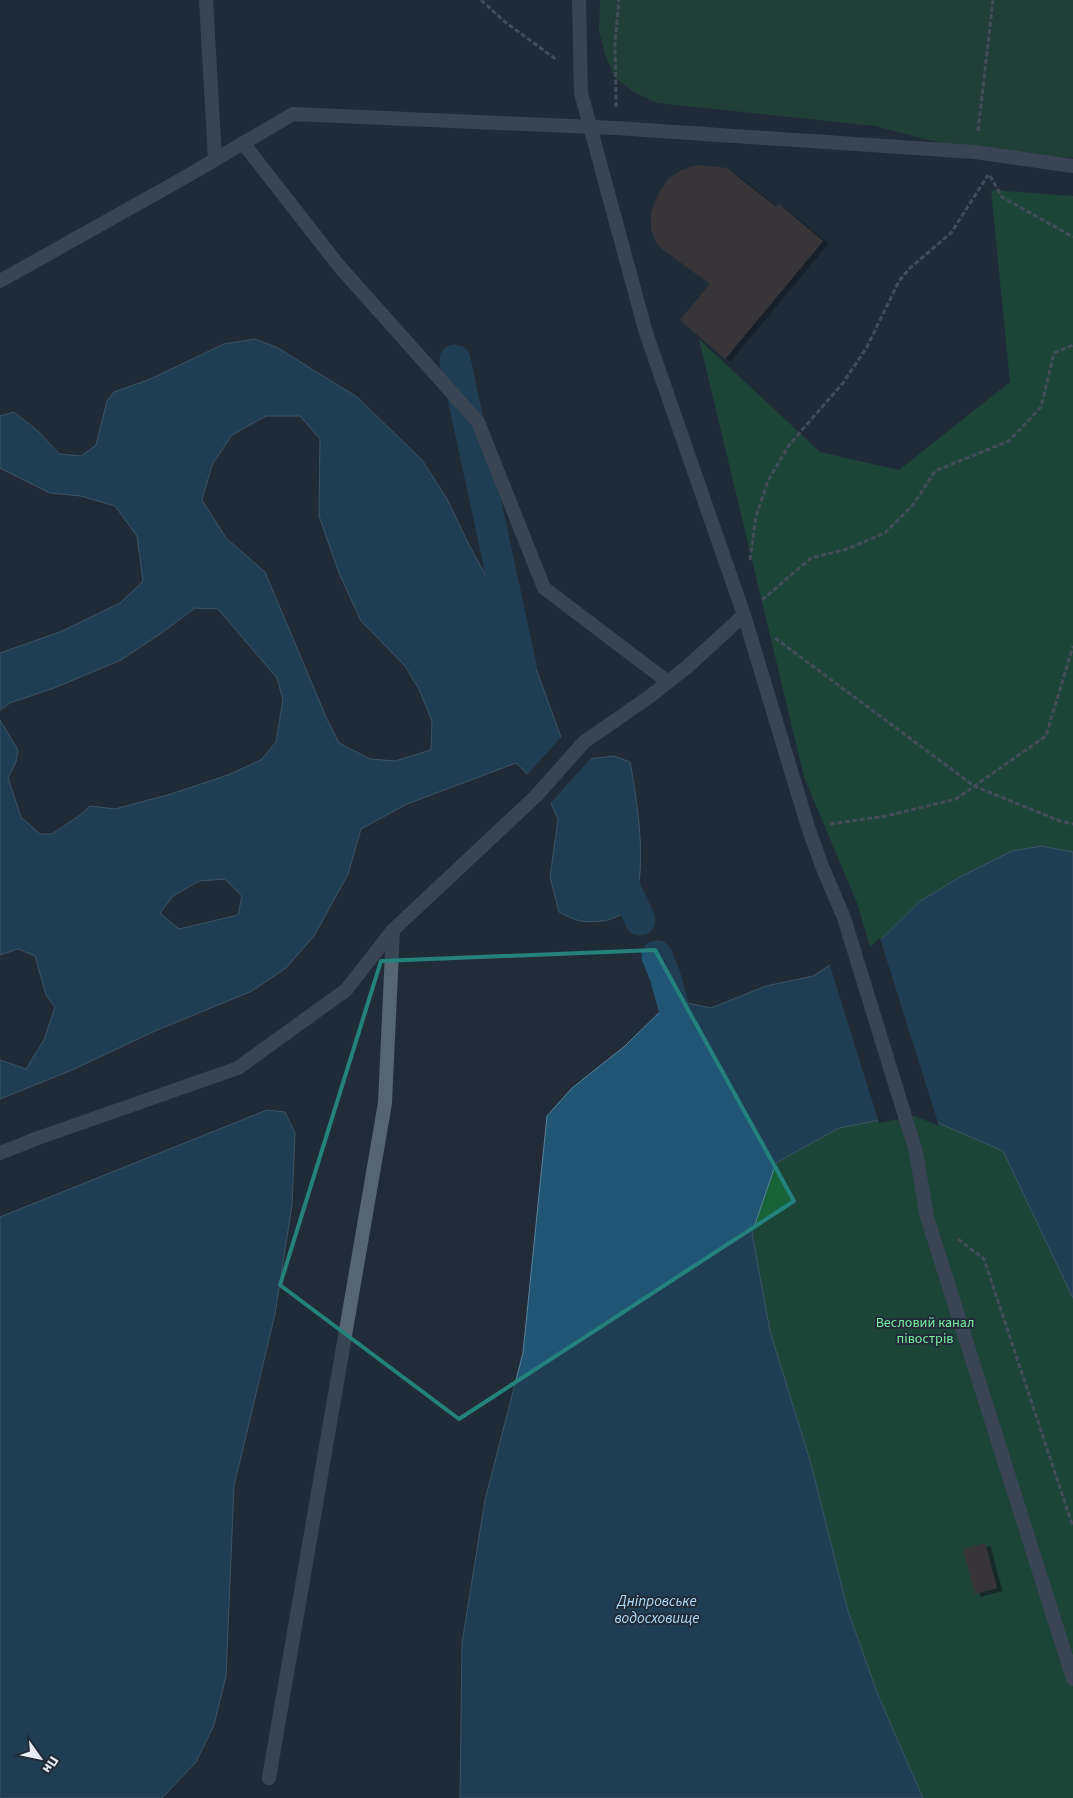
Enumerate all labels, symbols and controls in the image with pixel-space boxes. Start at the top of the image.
park label: Весловий канал півострів [876,1313,974,1349]
water label: Дніпровське водосховище [614,1591,700,1629]
north arrow [15,1733,65,1783]
text: Пн [37,1752,63,1777]

